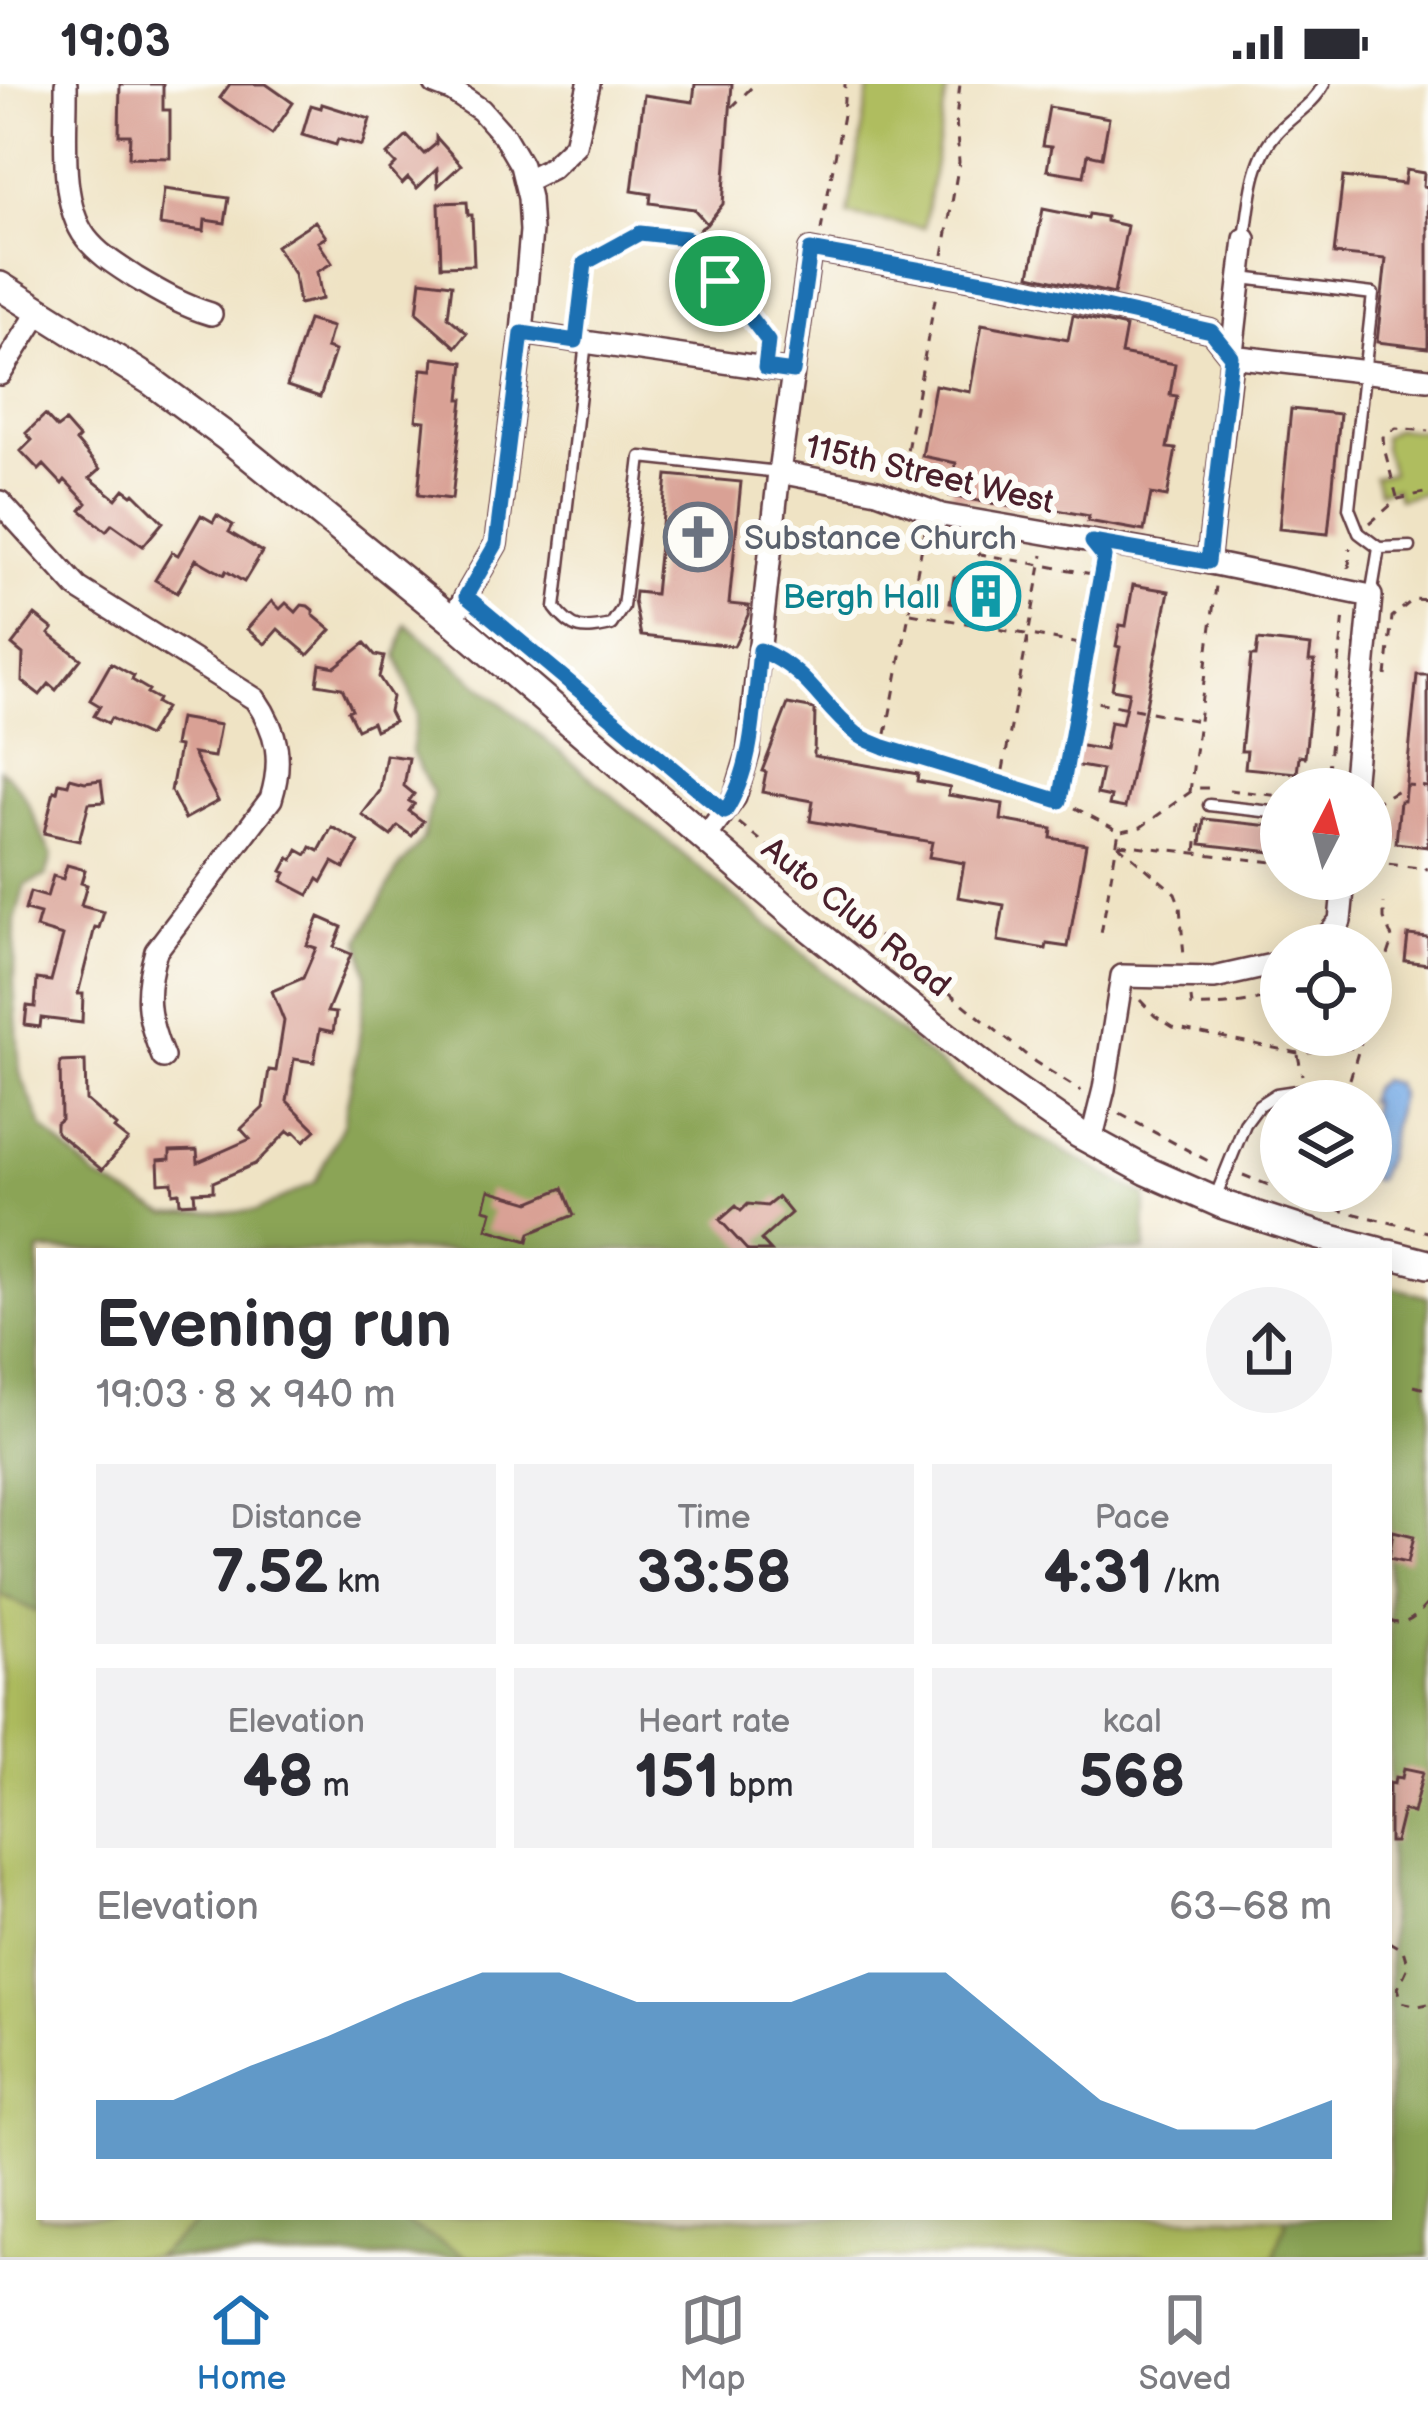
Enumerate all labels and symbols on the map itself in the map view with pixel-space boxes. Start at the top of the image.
pin [669,230,771,332]
street label: 115th Street West [802,427,1058,523]
church icon: Substance Church [663,502,733,572]
place label: Substance Church [744,519,1017,559]
building icon: Bergh Hall [951,561,1021,631]
place label: Bergh Hall [783,578,940,618]
north arrow [1260,768,1392,900]
street label: Auto Club Road [753,829,958,1006]

